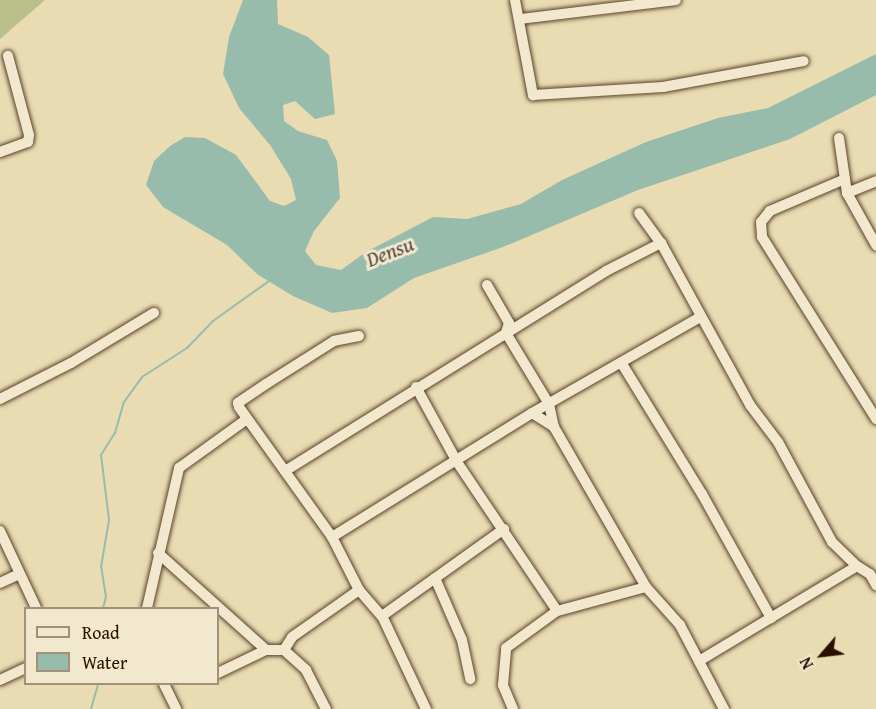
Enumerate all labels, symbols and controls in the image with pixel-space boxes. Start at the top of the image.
water label: Densu [363,231,417,273]
legend [24,607,219,685]
text: Road [82,619,120,646]
north arrow [792,625,852,685]
text: Water [82,649,127,676]
text: N [793,653,819,674]

